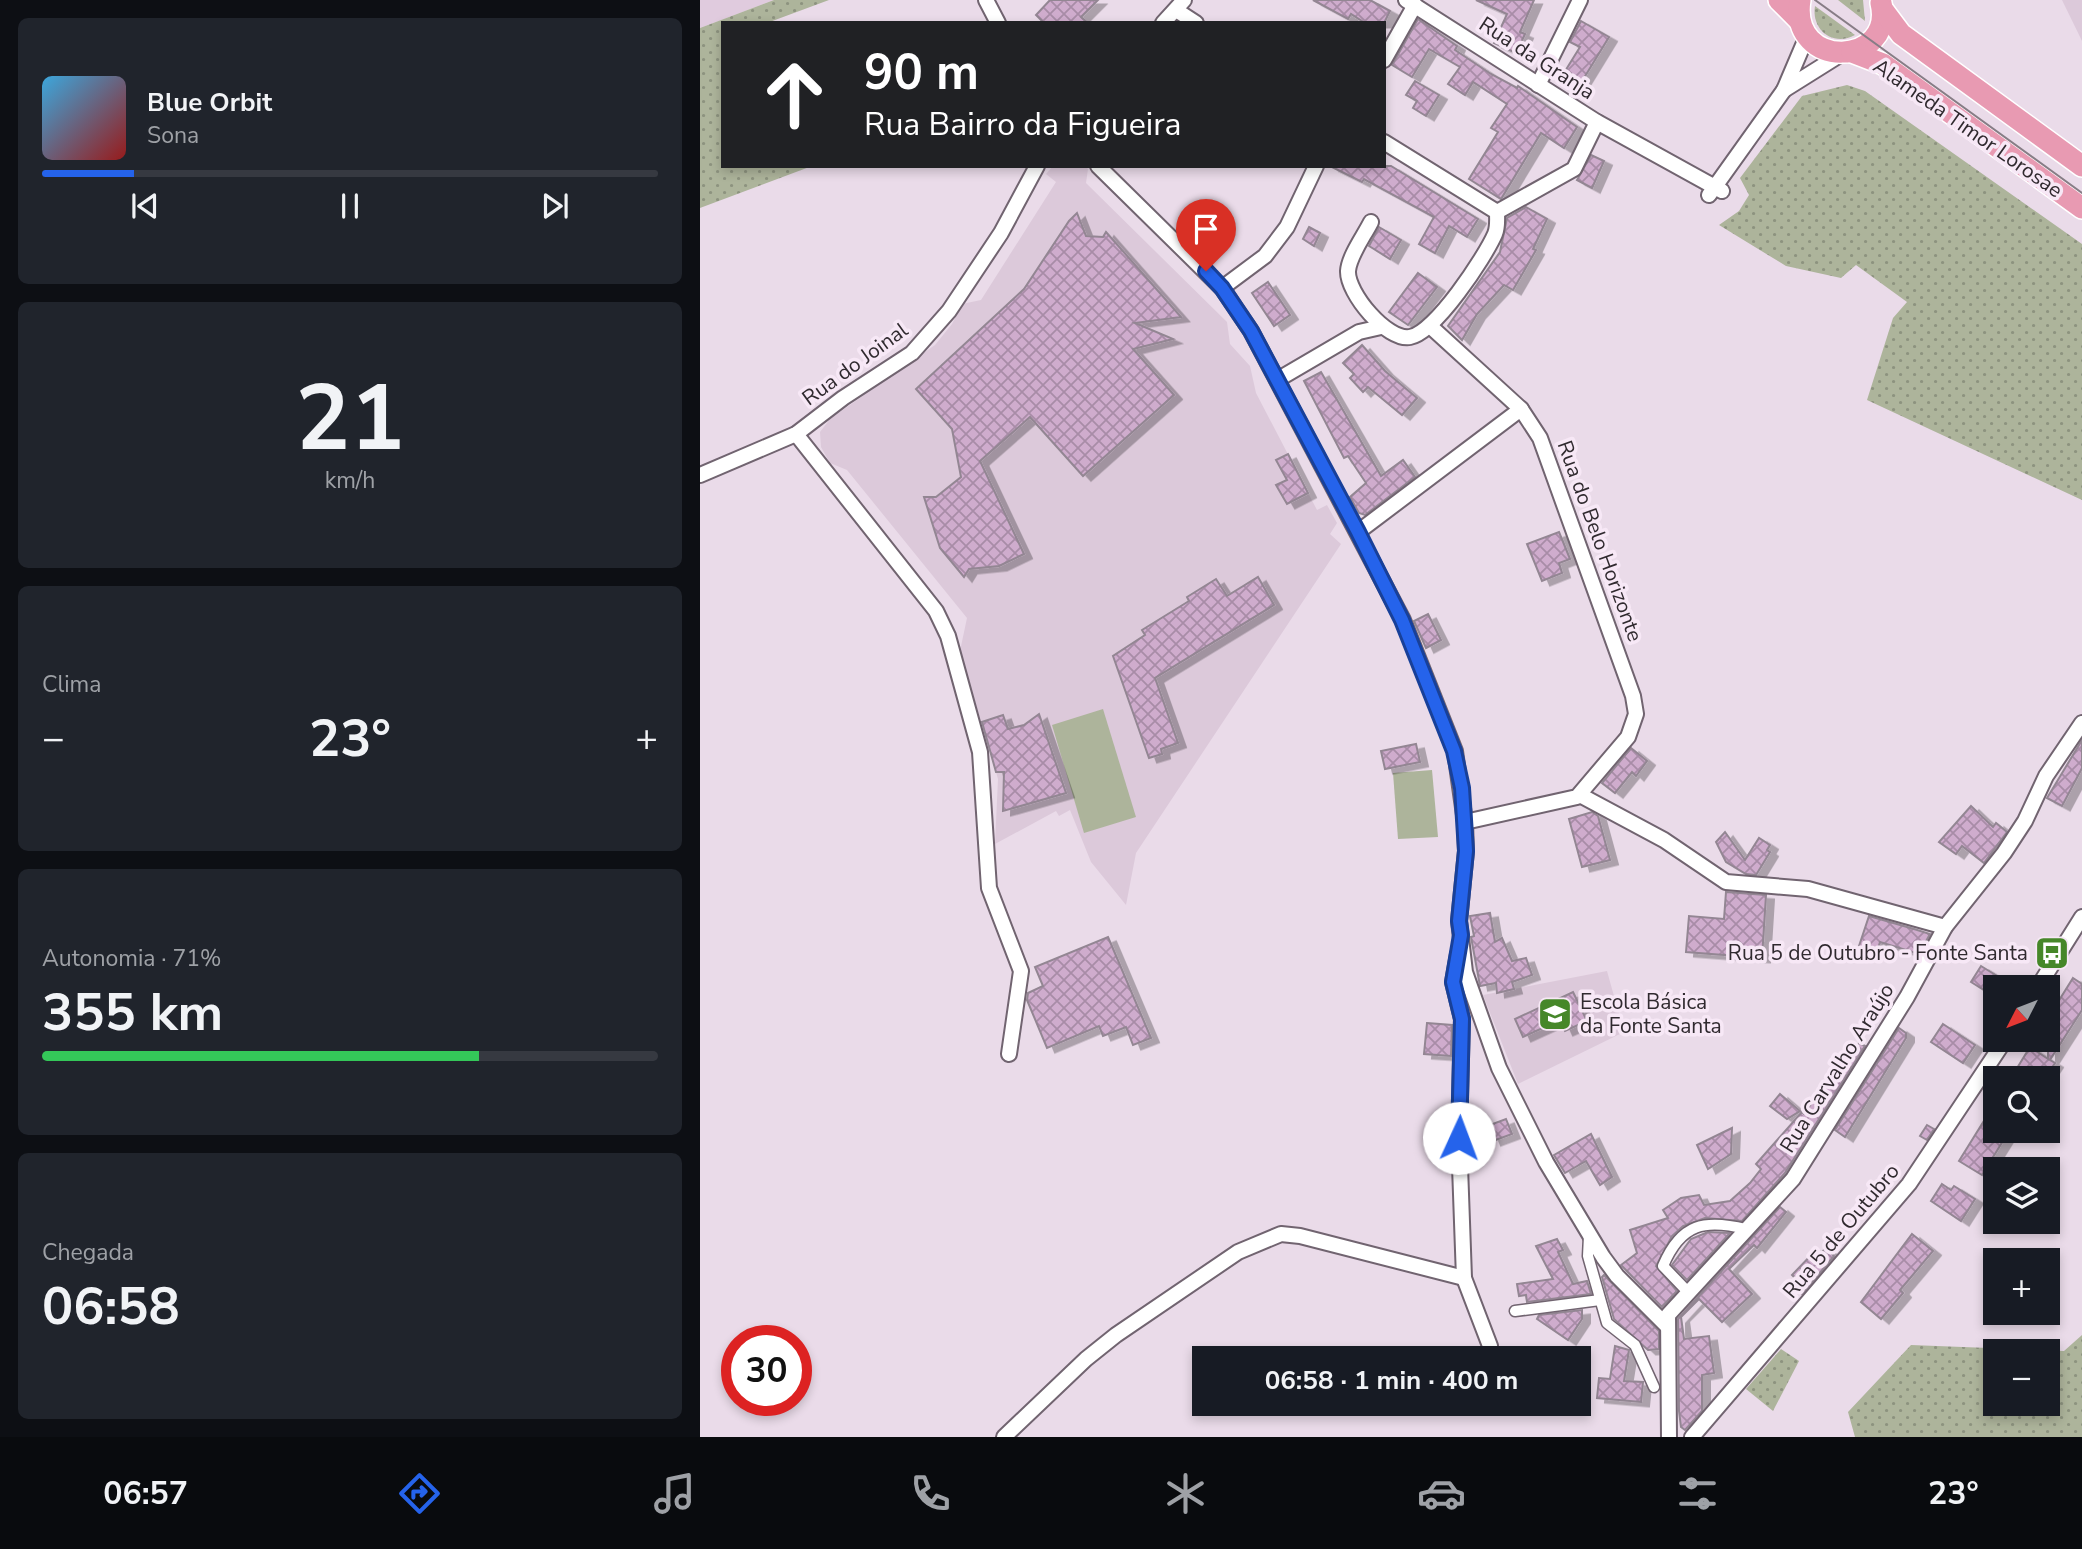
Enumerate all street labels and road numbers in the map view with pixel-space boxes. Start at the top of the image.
street label: Rua da Granja [1474,10,1600,106]
street label: Alameda Timor Lorosae [1868,52,2068,204]
street label: Rua do Joinal [796,316,914,412]
street label: Rua do Belo Horizonte [1551,437,1649,645]
street label: Rua Carvalho Araújo [1774,978,1900,1158]
street label: Rua 5 de Outubro [1776,1158,1906,1304]

